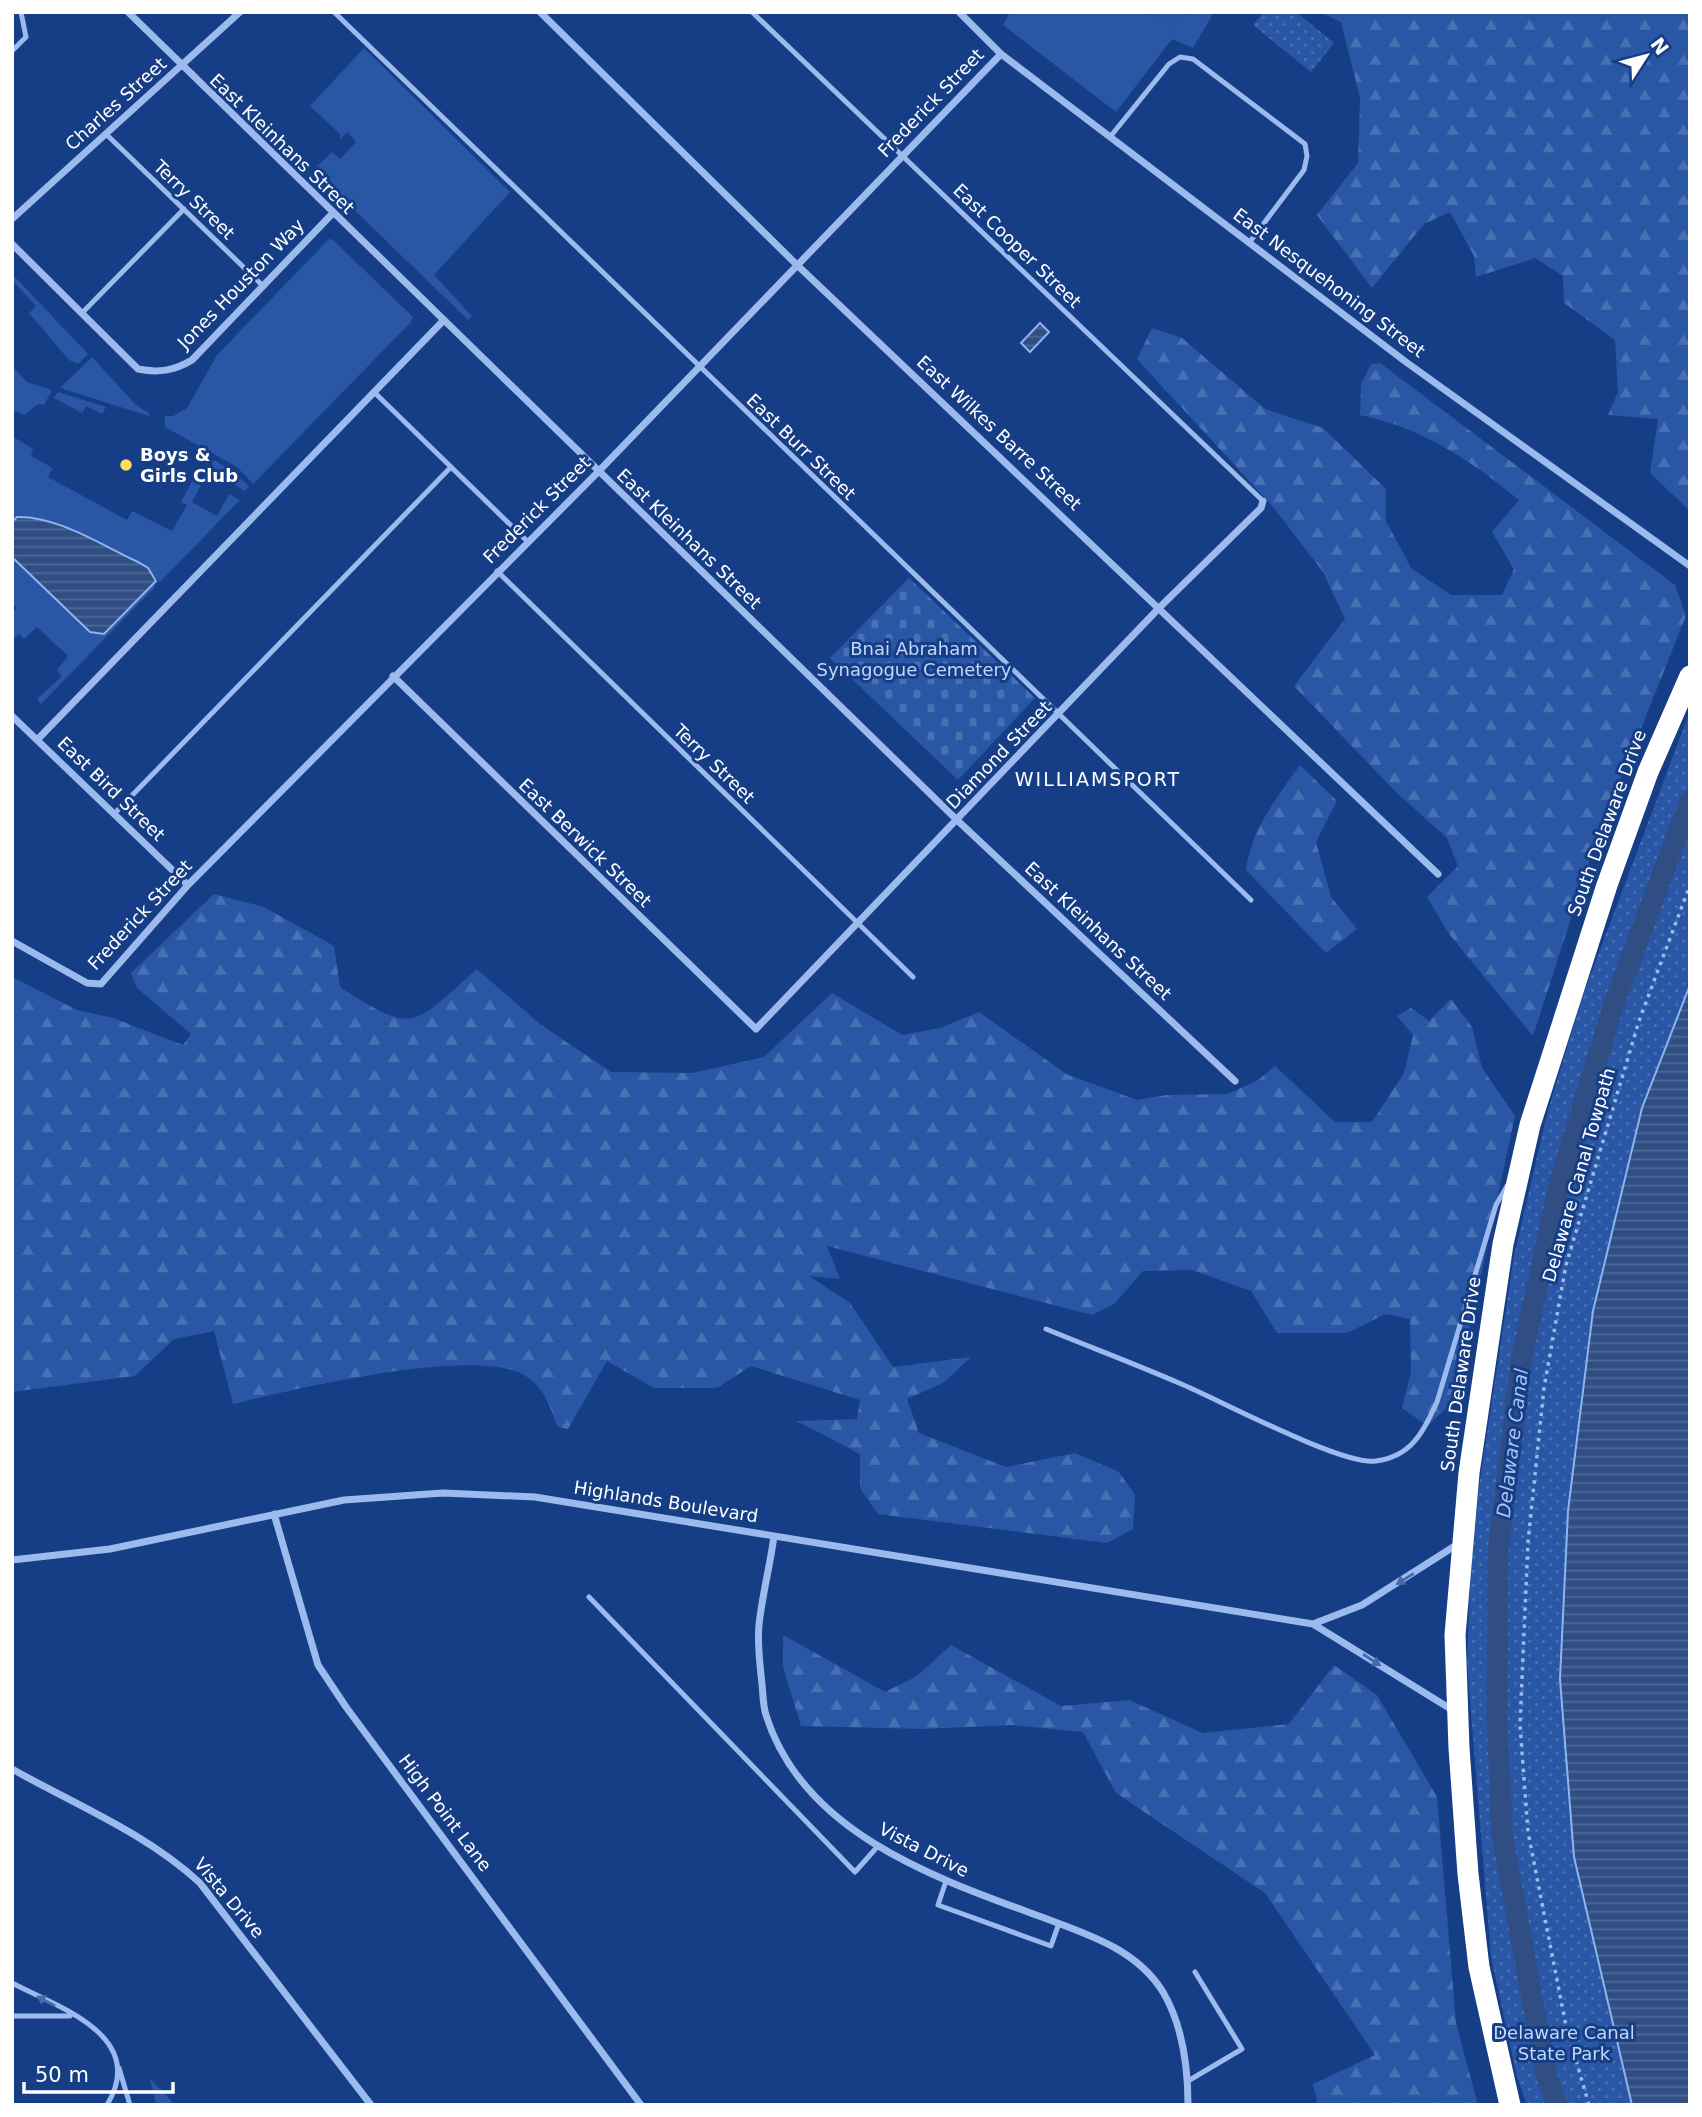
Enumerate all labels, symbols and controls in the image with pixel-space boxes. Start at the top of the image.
north arrow [1611,21,1681,91]
text: N [1646,33,1673,59]
street label: Frederick Street [874,44,988,161]
street label: Charles Street [61,53,170,154]
street label: East Kleinhans Street [206,69,359,218]
street label: Terry Street [149,155,239,244]
street label: East Cooper Street [949,179,1086,312]
street label: East Nesquehoning Street [1229,204,1429,362]
street label: Jones Houston Way [172,214,308,354]
street label: East Wilkes Barre Street [913,351,1086,514]
street label: East Burr Street [743,389,860,504]
place label: Boys & Girls Club [140,444,238,486]
street label: Frederick Street [479,452,595,568]
marker: Boys & Girls Club [118,457,134,473]
street label: East Kleinhans Street [613,464,766,613]
park label: Bnai Abraham Synagogue Cemetery [816,638,1012,680]
street label: Diamond Street [942,696,1055,813]
street label: Terry Street [669,719,759,808]
street label: South Delaware Drive [1563,727,1650,919]
street label: East Bird Street [53,732,169,845]
district label: WILLIAMSPORT [1015,768,1181,790]
street label: East Berwick Street [515,774,656,911]
street label: Frederick Street [83,855,196,974]
street label: East Kleinhans Street [1021,857,1176,1004]
street label: Delaware Canal Towpath [1538,1065,1619,1284]
street label: South Delaware Drive [1436,1275,1485,1473]
water label: Delaware Canal [1492,1367,1532,1519]
street label: Highlands Boulevard [572,1477,760,1526]
one-way arrow [1395,1573,1414,1586]
one-way arrow [1362,1654,1381,1667]
street label: High Point Lane [395,1750,496,1875]
street label: Vista Drive [876,1818,973,1881]
street label: Vista Drive [190,1853,269,1942]
one-way arrow [36,1995,56,2007]
park label: Delaware Canal State Park [1493,2022,1635,2064]
scale bar [24,2050,173,2094]
text: 50 m [35,2063,89,2087]

